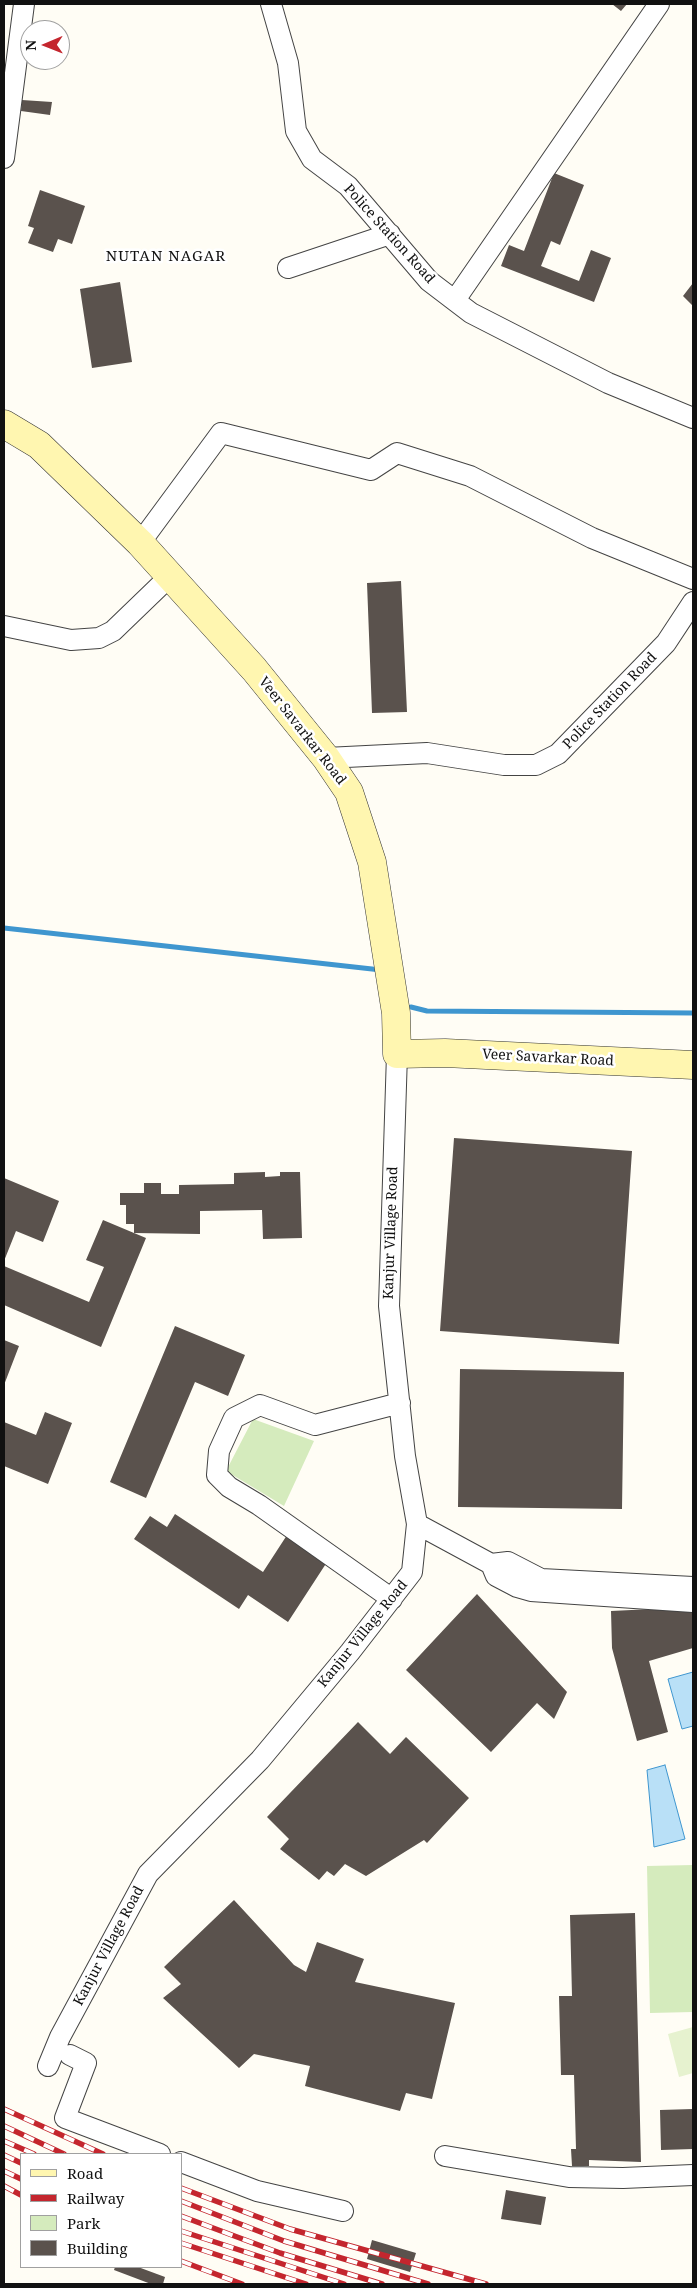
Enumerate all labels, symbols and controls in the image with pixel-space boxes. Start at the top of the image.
north arrow [20,20,70,70]
text: N [21,40,40,51]
street label: Police Station Road [340,181,438,287]
district label: NUTAN NAGAR [104,248,228,266]
street label: Police Station Road [560,649,660,753]
street label: Veer Savarkar Road [255,674,349,788]
street label: Veer Savarkar Road [482,1046,614,1070]
street label: Kanjur Village Road [380,1166,402,1300]
street label: Kanjur Village Road [315,1577,411,1691]
street label: Kanjur Village Road [70,1883,148,2009]
legend [20,2153,182,2268]
text: Road [67,2163,103,2183]
text: Railway [67,2188,124,2208]
text: Park [67,2213,100,2233]
text: Building [67,2238,128,2258]

